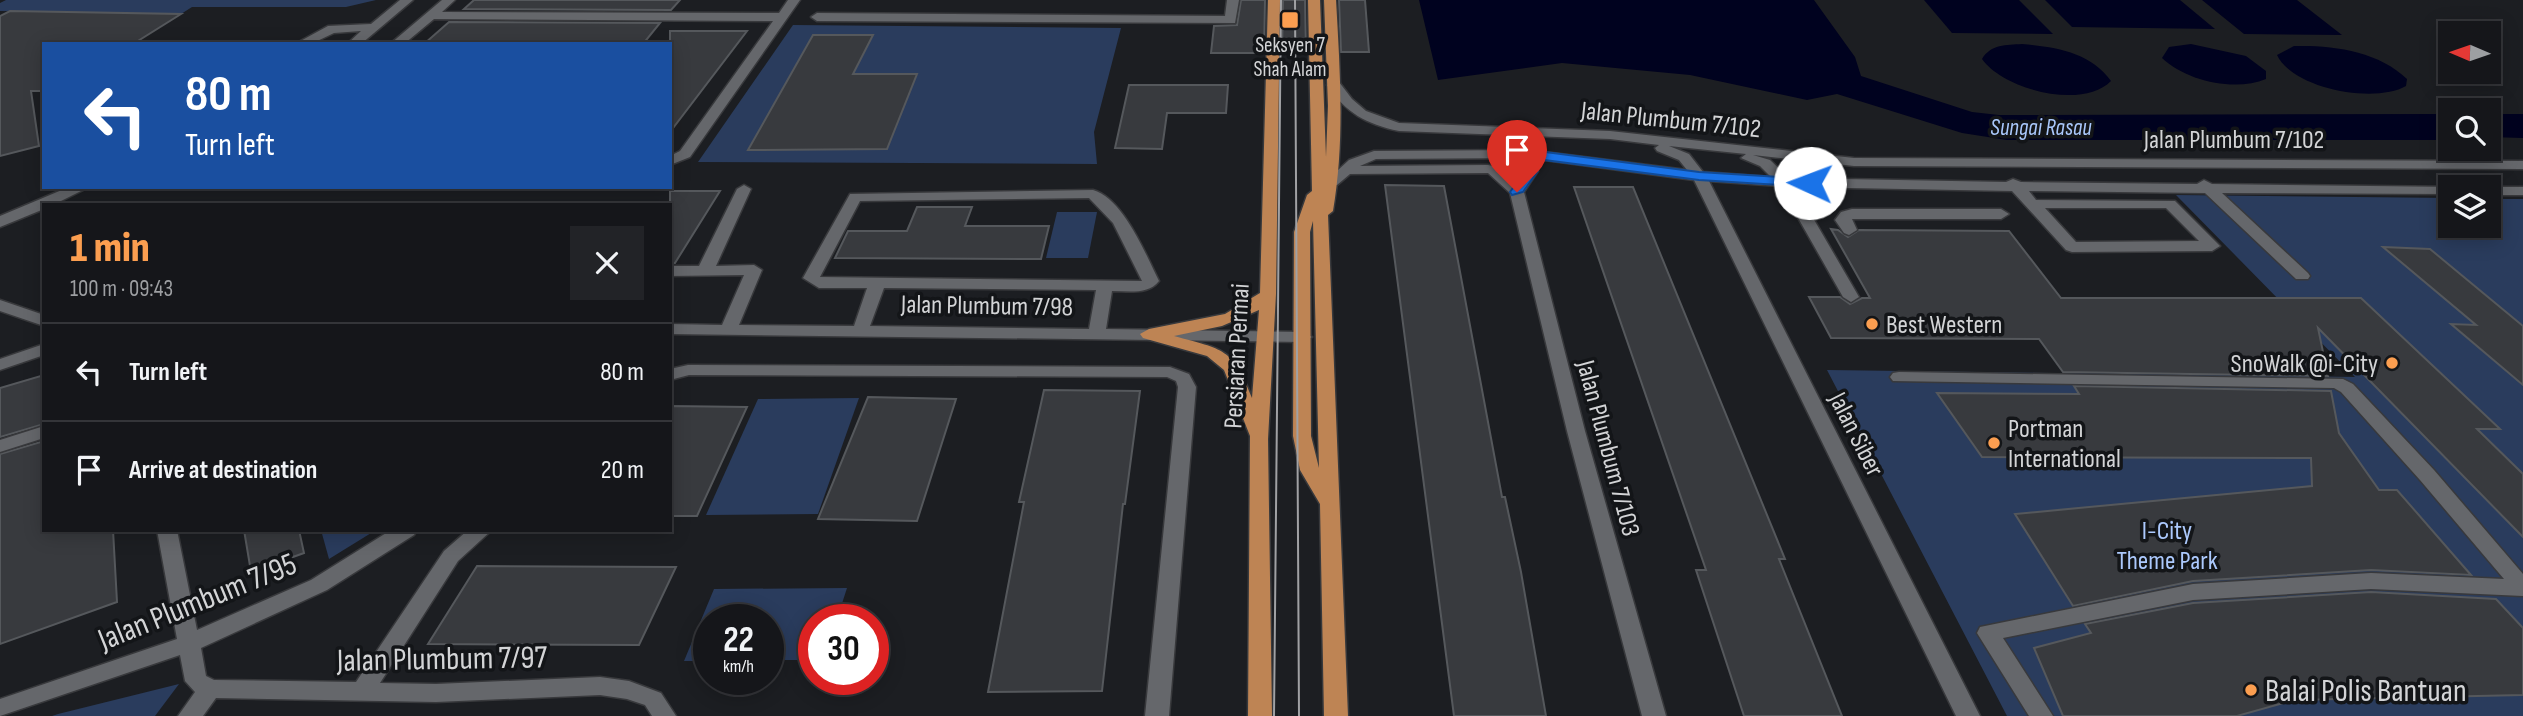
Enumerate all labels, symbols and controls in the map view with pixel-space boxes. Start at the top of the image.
marker: Seksyen 7 Shah Alam [1280,10,1300,30]
north arrow [2438,21,2501,84]
map controls [2438,21,2501,238]
place label: Seksyen 7 Shah Alam [1253,33,1327,82]
text: 80 m [185,66,272,125]
icon: left [70,70,161,161]
street label: Jalan Plumbum 7/102 [1578,96,1762,145]
button: search [2438,98,2501,161]
water label: Sungai Rasau [1990,114,2092,142]
pin [1487,120,1547,192]
street label: Jalan Plumbum 7/102 [2143,125,2324,156]
text: Turn left [185,126,275,165]
icon: arrive [1498,131,1536,169]
position arrow [1773,146,1847,220]
button: layers [2438,175,2501,238]
text: 1 min [70,223,150,274]
button: close [570,226,644,300]
text: 100 m · 09:43 [70,275,173,303]
street label: Persiaran Permai [1218,283,1257,430]
street label: Jalan Plumbum 7/98 [900,289,1073,323]
place label: Best Western [1886,310,2002,341]
marker: Best Western [1864,316,1880,332]
place label: SnoWalk @i-City [2231,349,2378,380]
icon: left [70,353,108,391]
marker: SnoWalk @i-City [2384,355,2400,371]
street label: Jalan Plumbum 7/103 [1569,356,1646,540]
text: Turn left [129,357,207,388]
text: 80 m [600,357,644,388]
street label: Jalan Siber [1821,387,1890,482]
place label: Portman International [2008,414,2121,475]
marker: Portman International [1986,435,2002,451]
icon: arrive [70,451,108,489]
text: Arrive at destination [129,455,317,486]
text: 20 m [601,455,644,486]
park label: I-City Theme Park [2116,516,2218,577]
street label: Jalan Plumbum 7/95 [92,545,302,660]
speed limit sign: 30 [798,604,889,695]
text: 22 [723,619,754,662]
street label: Jalan Plumbum 7/97 [335,638,548,681]
text: km/h [723,656,754,677]
place label: Balai Polis Bantuan [2265,672,2467,711]
marker: Balai Polis Bantuan [2243,682,2259,698]

